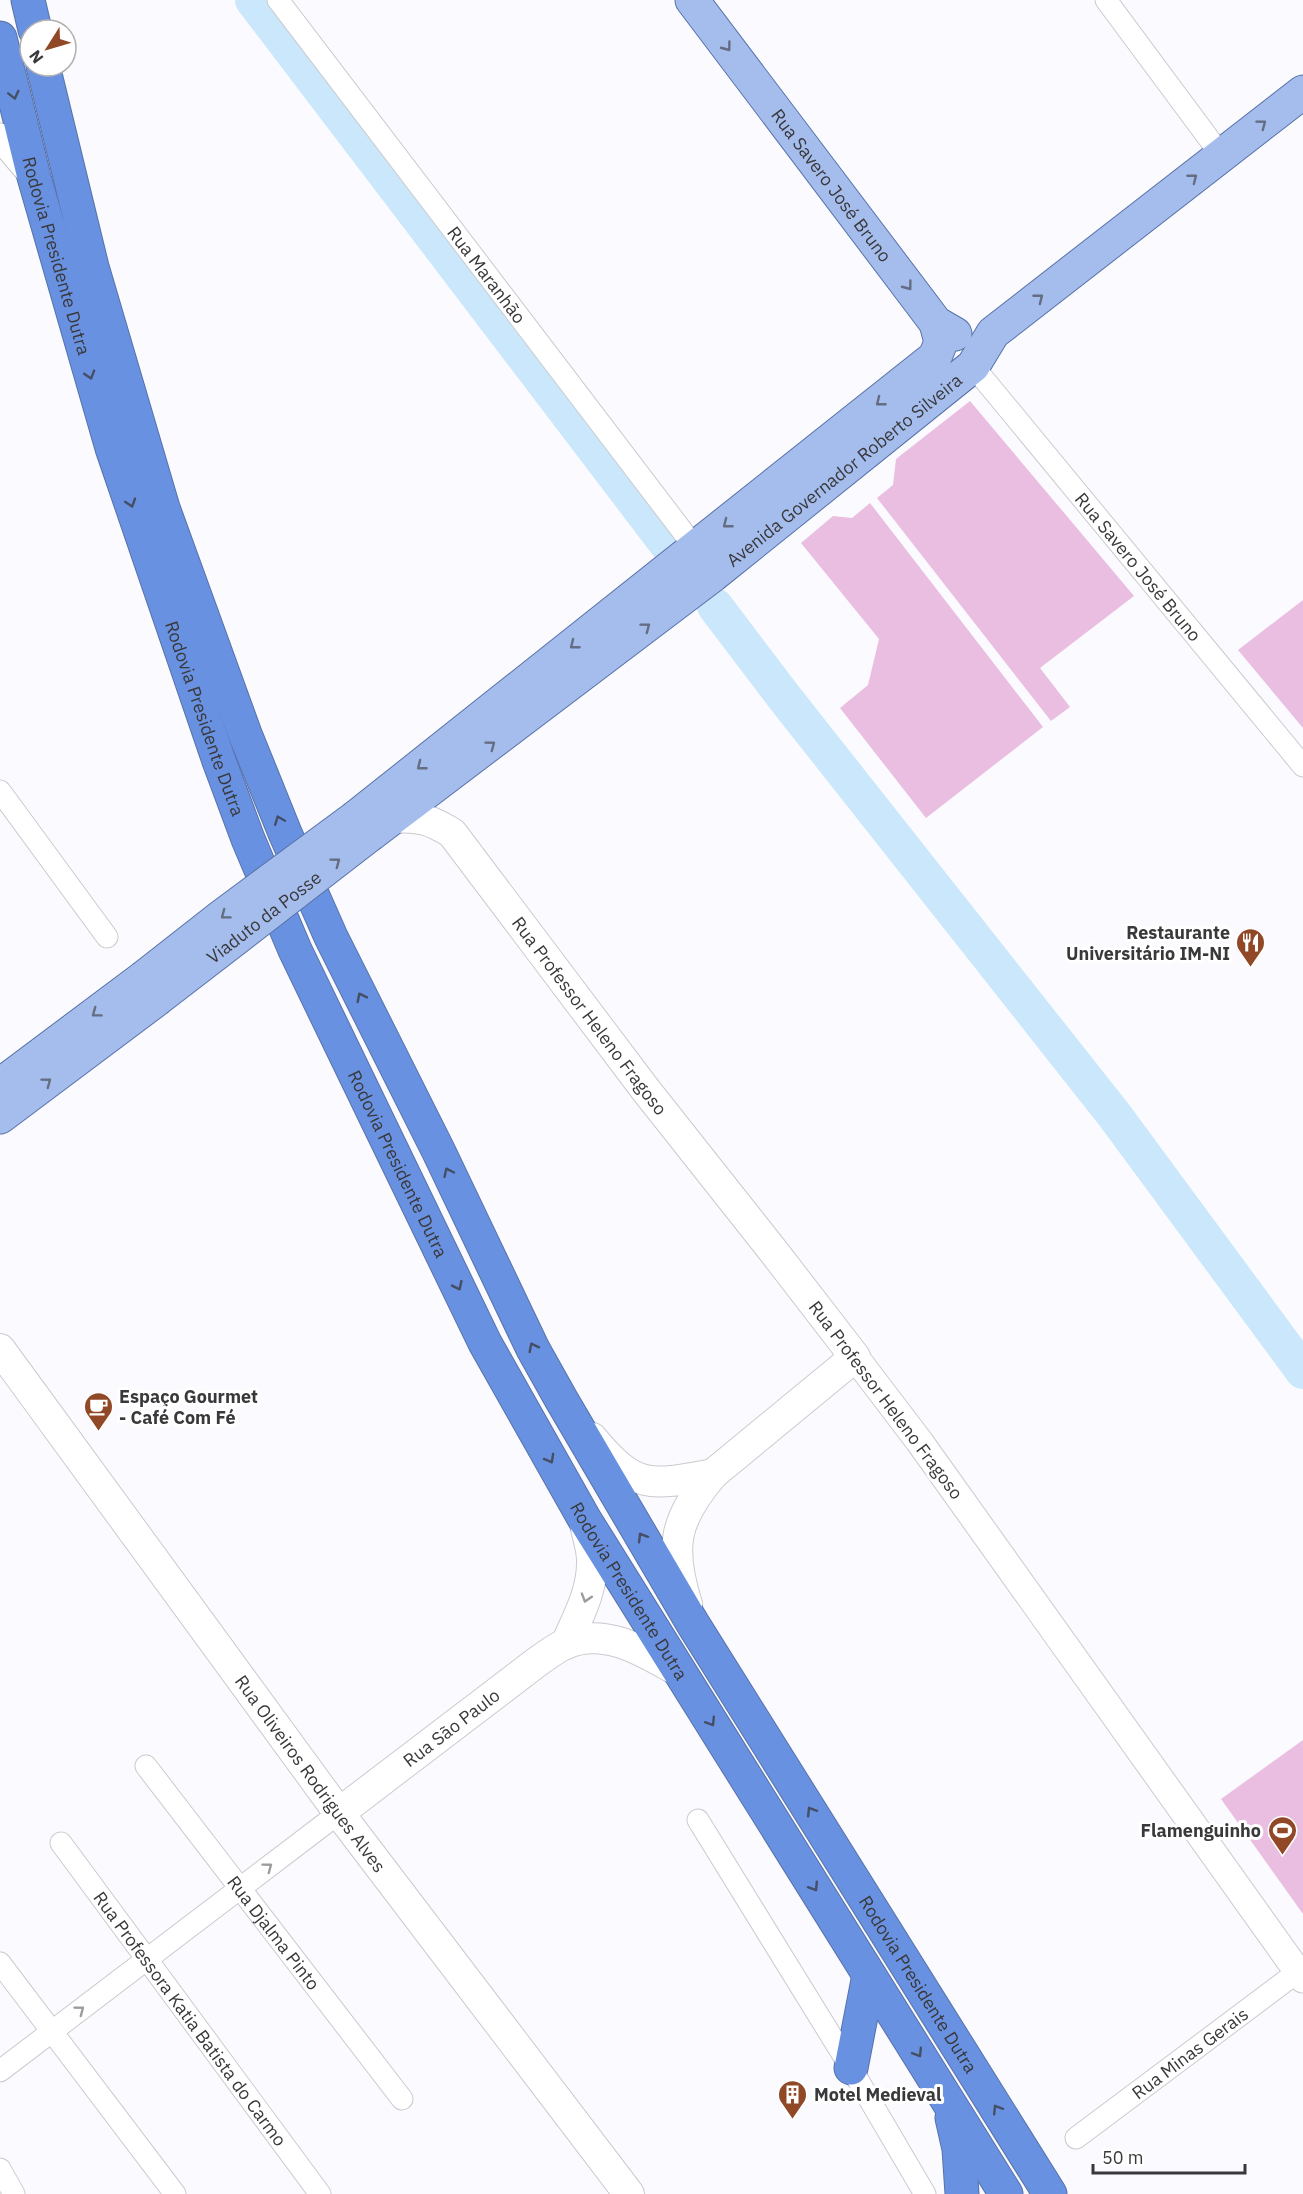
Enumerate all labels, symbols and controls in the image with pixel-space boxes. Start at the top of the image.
north arrow [18,18,78,78]
one-way arrow [720,40,731,51]
text: N [25,46,47,68]
one-way arrow [6,90,19,100]
street label: Rua Savero José Bruno [767,104,897,266]
one-way arrow [1256,120,1267,131]
street label: Rodovia Presidente Dutra [18,154,96,358]
one-way arrow [1186,174,1197,185]
street label: Rua Maranhão [443,221,531,328]
one-way arrow [900,280,911,291]
one-way arrow [1032,294,1043,305]
street label: Avenida Governador Roberto Silveira [721,368,967,571]
one-way arrow [83,369,95,380]
one-way arrow [876,395,887,406]
street label: Rua Savero José Bruno [1070,487,1207,646]
one-way arrow [123,497,136,508]
one-way arrow [723,516,734,527]
street label: Rodovia Presidente Dutra [160,618,250,819]
one-way arrow [639,623,650,634]
one-way arrow [570,637,581,648]
one-way arrow [484,742,495,753]
one-way arrow [417,758,428,769]
one-way arrow [274,815,286,826]
one-way arrow [329,859,340,870]
street label: Viaduto da Posse [202,865,326,968]
one-way arrow [220,907,231,918]
street label: Rua Professor Heleno Fragoso [507,912,672,1119]
place label: Restaurante Universitário IM-NI [1066,921,1230,965]
restaurant icon: Restaurante Universitário IM-NI [1235,926,1267,968]
one-way arrow [357,992,369,1003]
one-way arrow [92,1006,103,1017]
street label: Rodovia Presidente Dutra [343,1066,453,1261]
one-way arrow [40,1078,51,1089]
one-way arrow [444,1167,456,1178]
one-way arrow [451,1280,463,1291]
street label: Rua Professor Heleno Fragoso [804,1296,968,1504]
one-way arrow [529,1343,540,1354]
place label: Espaço Gourmet - Café Com Fé [119,1385,258,1429]
cafe icon: Espaço Gourmet - Café Com Fé [82,1390,114,1432]
one-way arrow [543,1452,554,1463]
street label: Rodovia Presidente Dutra [566,1498,694,1684]
one-way arrow [638,1533,650,1543]
one-way arrow [581,1592,593,1603]
street label: Rua Oliveiros Rodrigues Alves [230,1670,391,1877]
street label: Rua São Paulo [398,1683,504,1772]
one-way arrow [704,1715,715,1726]
one-way arrow [806,1807,818,1817]
sports icon: Flamenguinho [1266,1814,1298,1856]
place label: Flamenguinho [1140,1819,1261,1842]
one-way arrow [262,1863,273,1874]
street label: Rua Djalma Pinto [223,1871,325,1994]
one-way arrow [807,1881,819,1891]
street label: Rua Professora Katia Batista do Carmo [89,1886,292,2150]
street label: Rodovia Presidente Dutra [854,1891,983,2077]
street label: Rua Minas Gerais [1127,2002,1252,2104]
one-way arrow [73,2007,84,2018]
one-way arrow [911,2046,922,2057]
building icon: Motel Medieval [777,2078,809,2120]
place label: Motel Medieval [814,2083,942,2106]
one-way arrow [993,2105,1005,2115]
scale bar [1093,2137,1244,2175]
text: 50 m [1102,2146,1144,2169]

